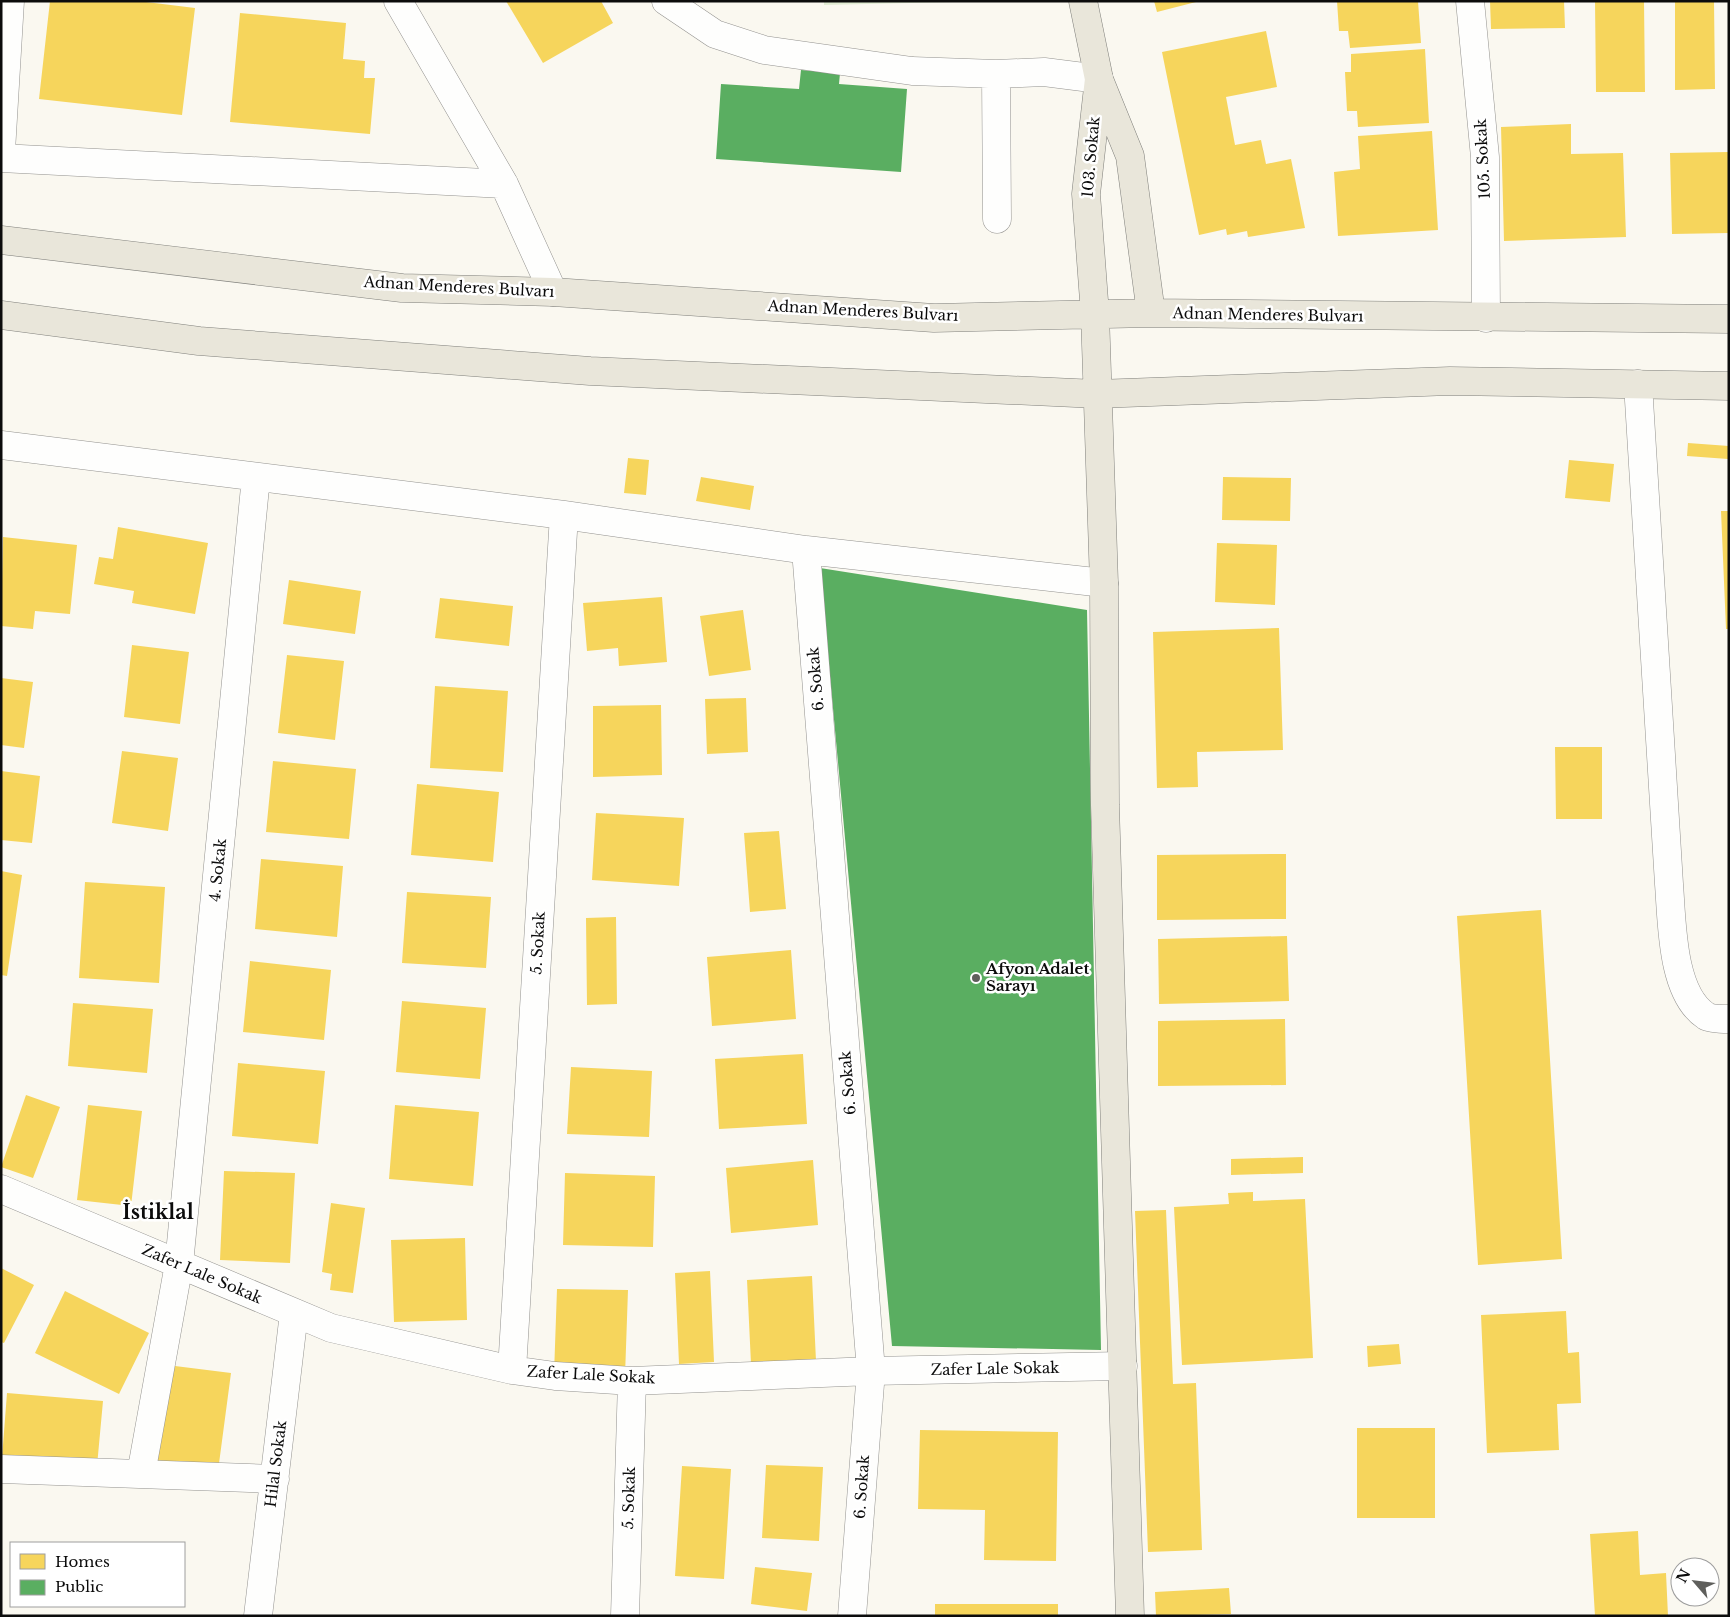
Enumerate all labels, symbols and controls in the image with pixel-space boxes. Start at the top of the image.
street label: 103. Sokak [1077,115,1104,198]
street label: 105. Sokak [1471,118,1494,200]
street label: Adnan Menderes Bulvarı [362,272,555,301]
street label: Adnan Menderes Bulvarı [766,296,959,325]
street label: Adnan Menderes Bulvarı [1171,303,1364,326]
street label: 6. Sokak [803,645,828,712]
street label: 4. Sokak [205,837,230,902]
street label: 5. Sokak [526,910,549,975]
place label: Afyon Adalet Sarayı [985,959,1089,995]
marker: Afyon Adalet Sarayı [970,972,982,984]
street label: 6. Sokak [835,1049,860,1116]
district label: İstiklal [122,1199,194,1224]
street label: Zafer Lale Sokak [139,1240,266,1308]
street label: Zafer Lale Sokak [930,1358,1060,1379]
street label: Zafer Lale Sokak [526,1362,657,1387]
street label: Hilal Sokak [261,1419,290,1509]
street label: 6. Sokak [850,1454,873,1520]
street label: 5. Sokak [618,1465,639,1530]
legend [10,1542,185,1607]
text: Homes [55,1552,110,1571]
north arrow [1670,1557,1720,1607]
text: N [1672,1566,1695,1586]
text: Public [55,1577,103,1596]

